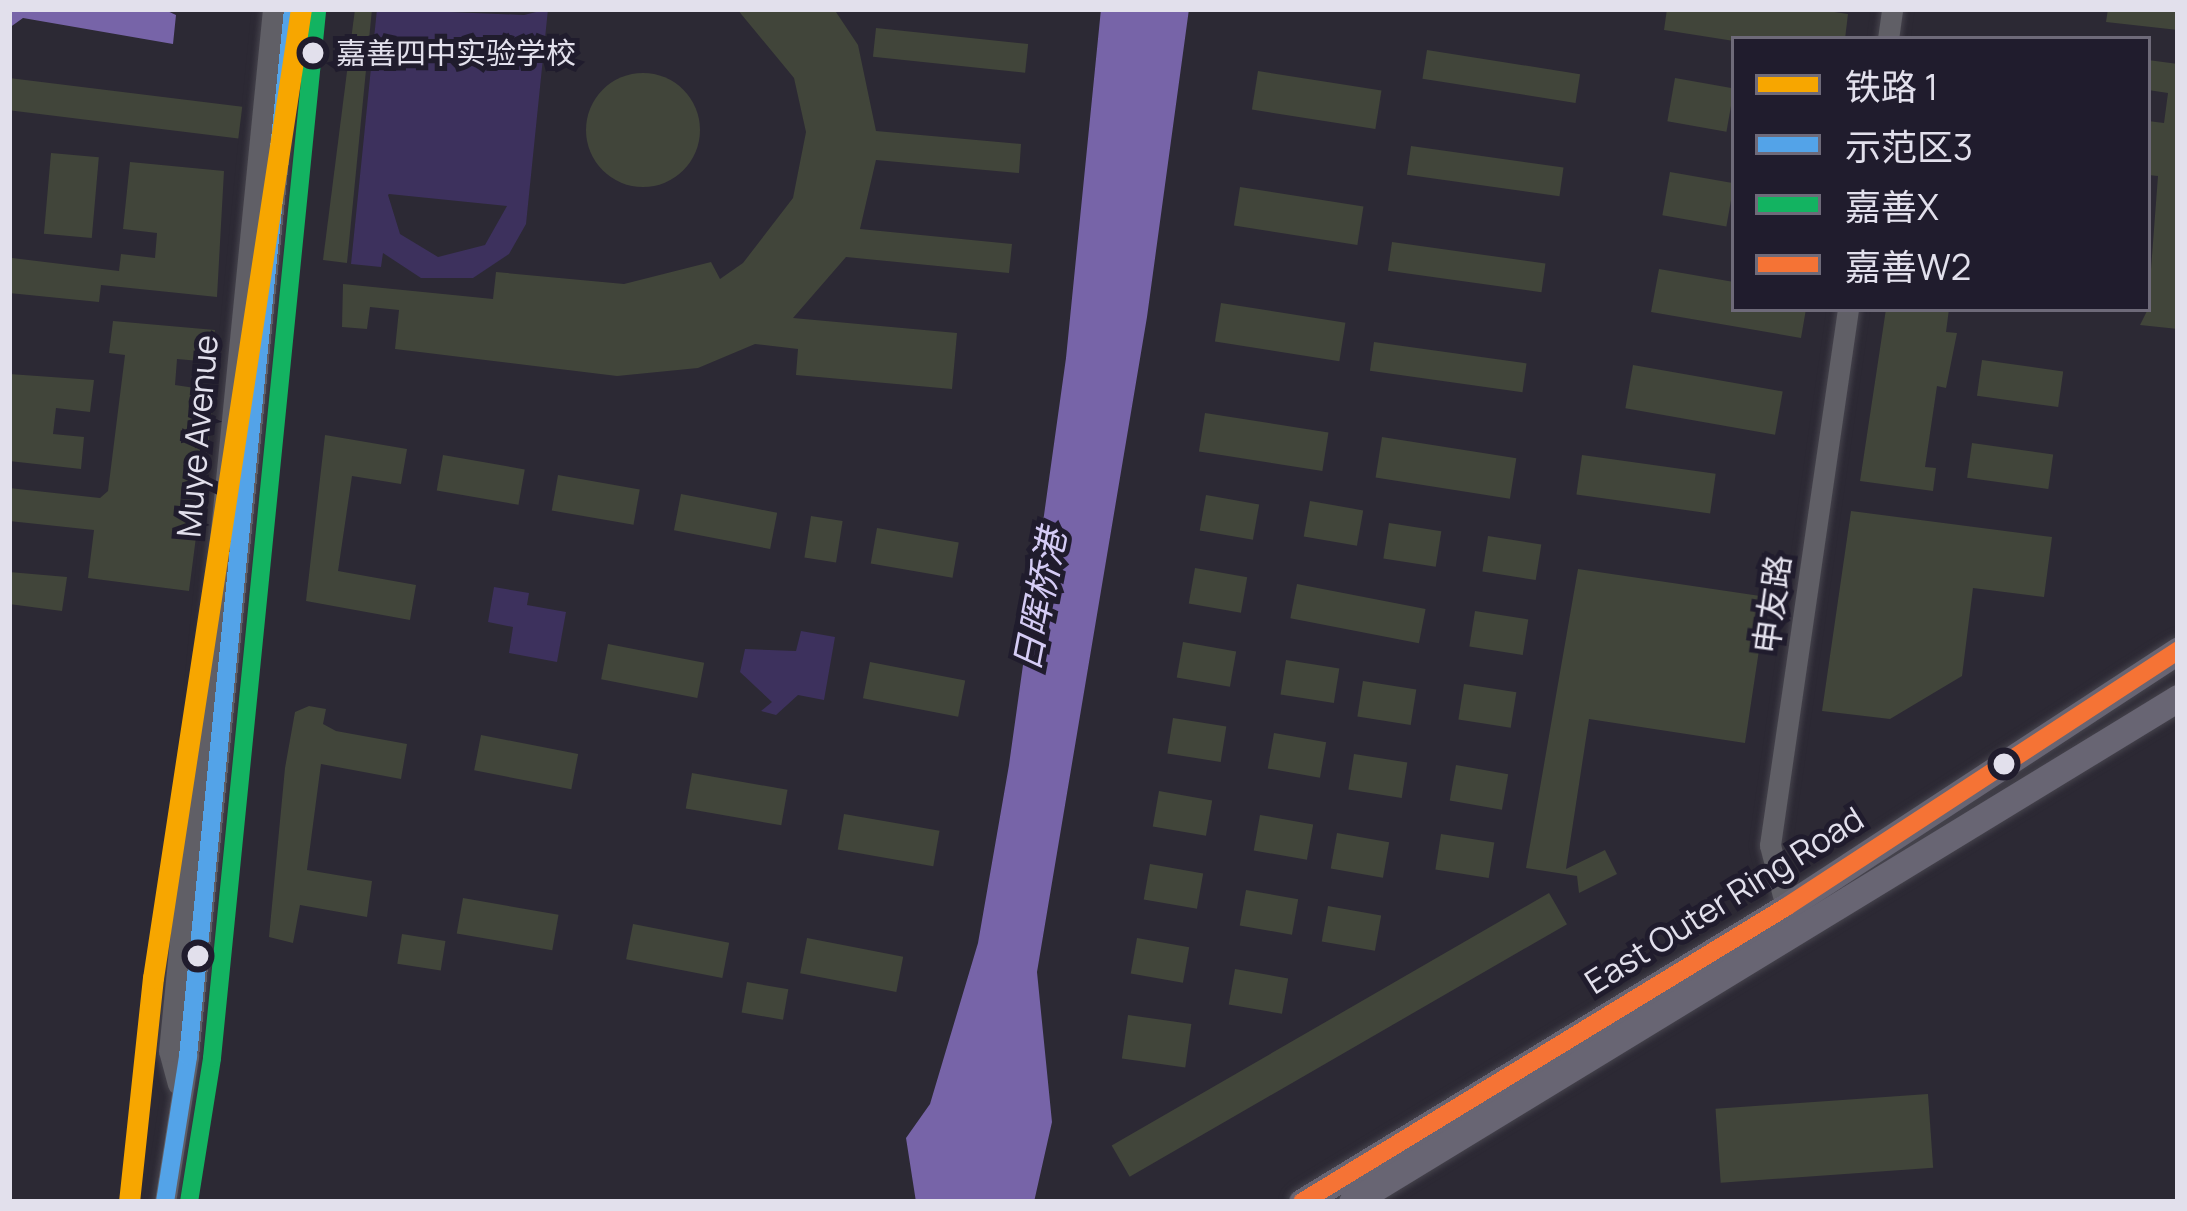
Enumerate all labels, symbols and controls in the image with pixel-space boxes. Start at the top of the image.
place label: 嘉善四中实验学校 [336,35,576,71]
legend [1731,36,2151,312]
marker: 嘉善四中实验学校 [302,42,324,64]
text: 铁路 1 [1845,62,1938,111]
text: 示范区3 [1845,122,1973,171]
text: 嘉善X [1845,182,1939,231]
text: 嘉善W2 [1845,242,1971,291]
street label: Muye Avenue [168,333,226,539]
water label: 日晖桥港 [1004,525,1074,675]
street label: 申友路 [1746,552,1798,656]
unlabelled marker [1993,753,2015,775]
street label: East Outer Ring Road [1578,798,1870,1002]
unlabelled marker [187,945,209,967]

